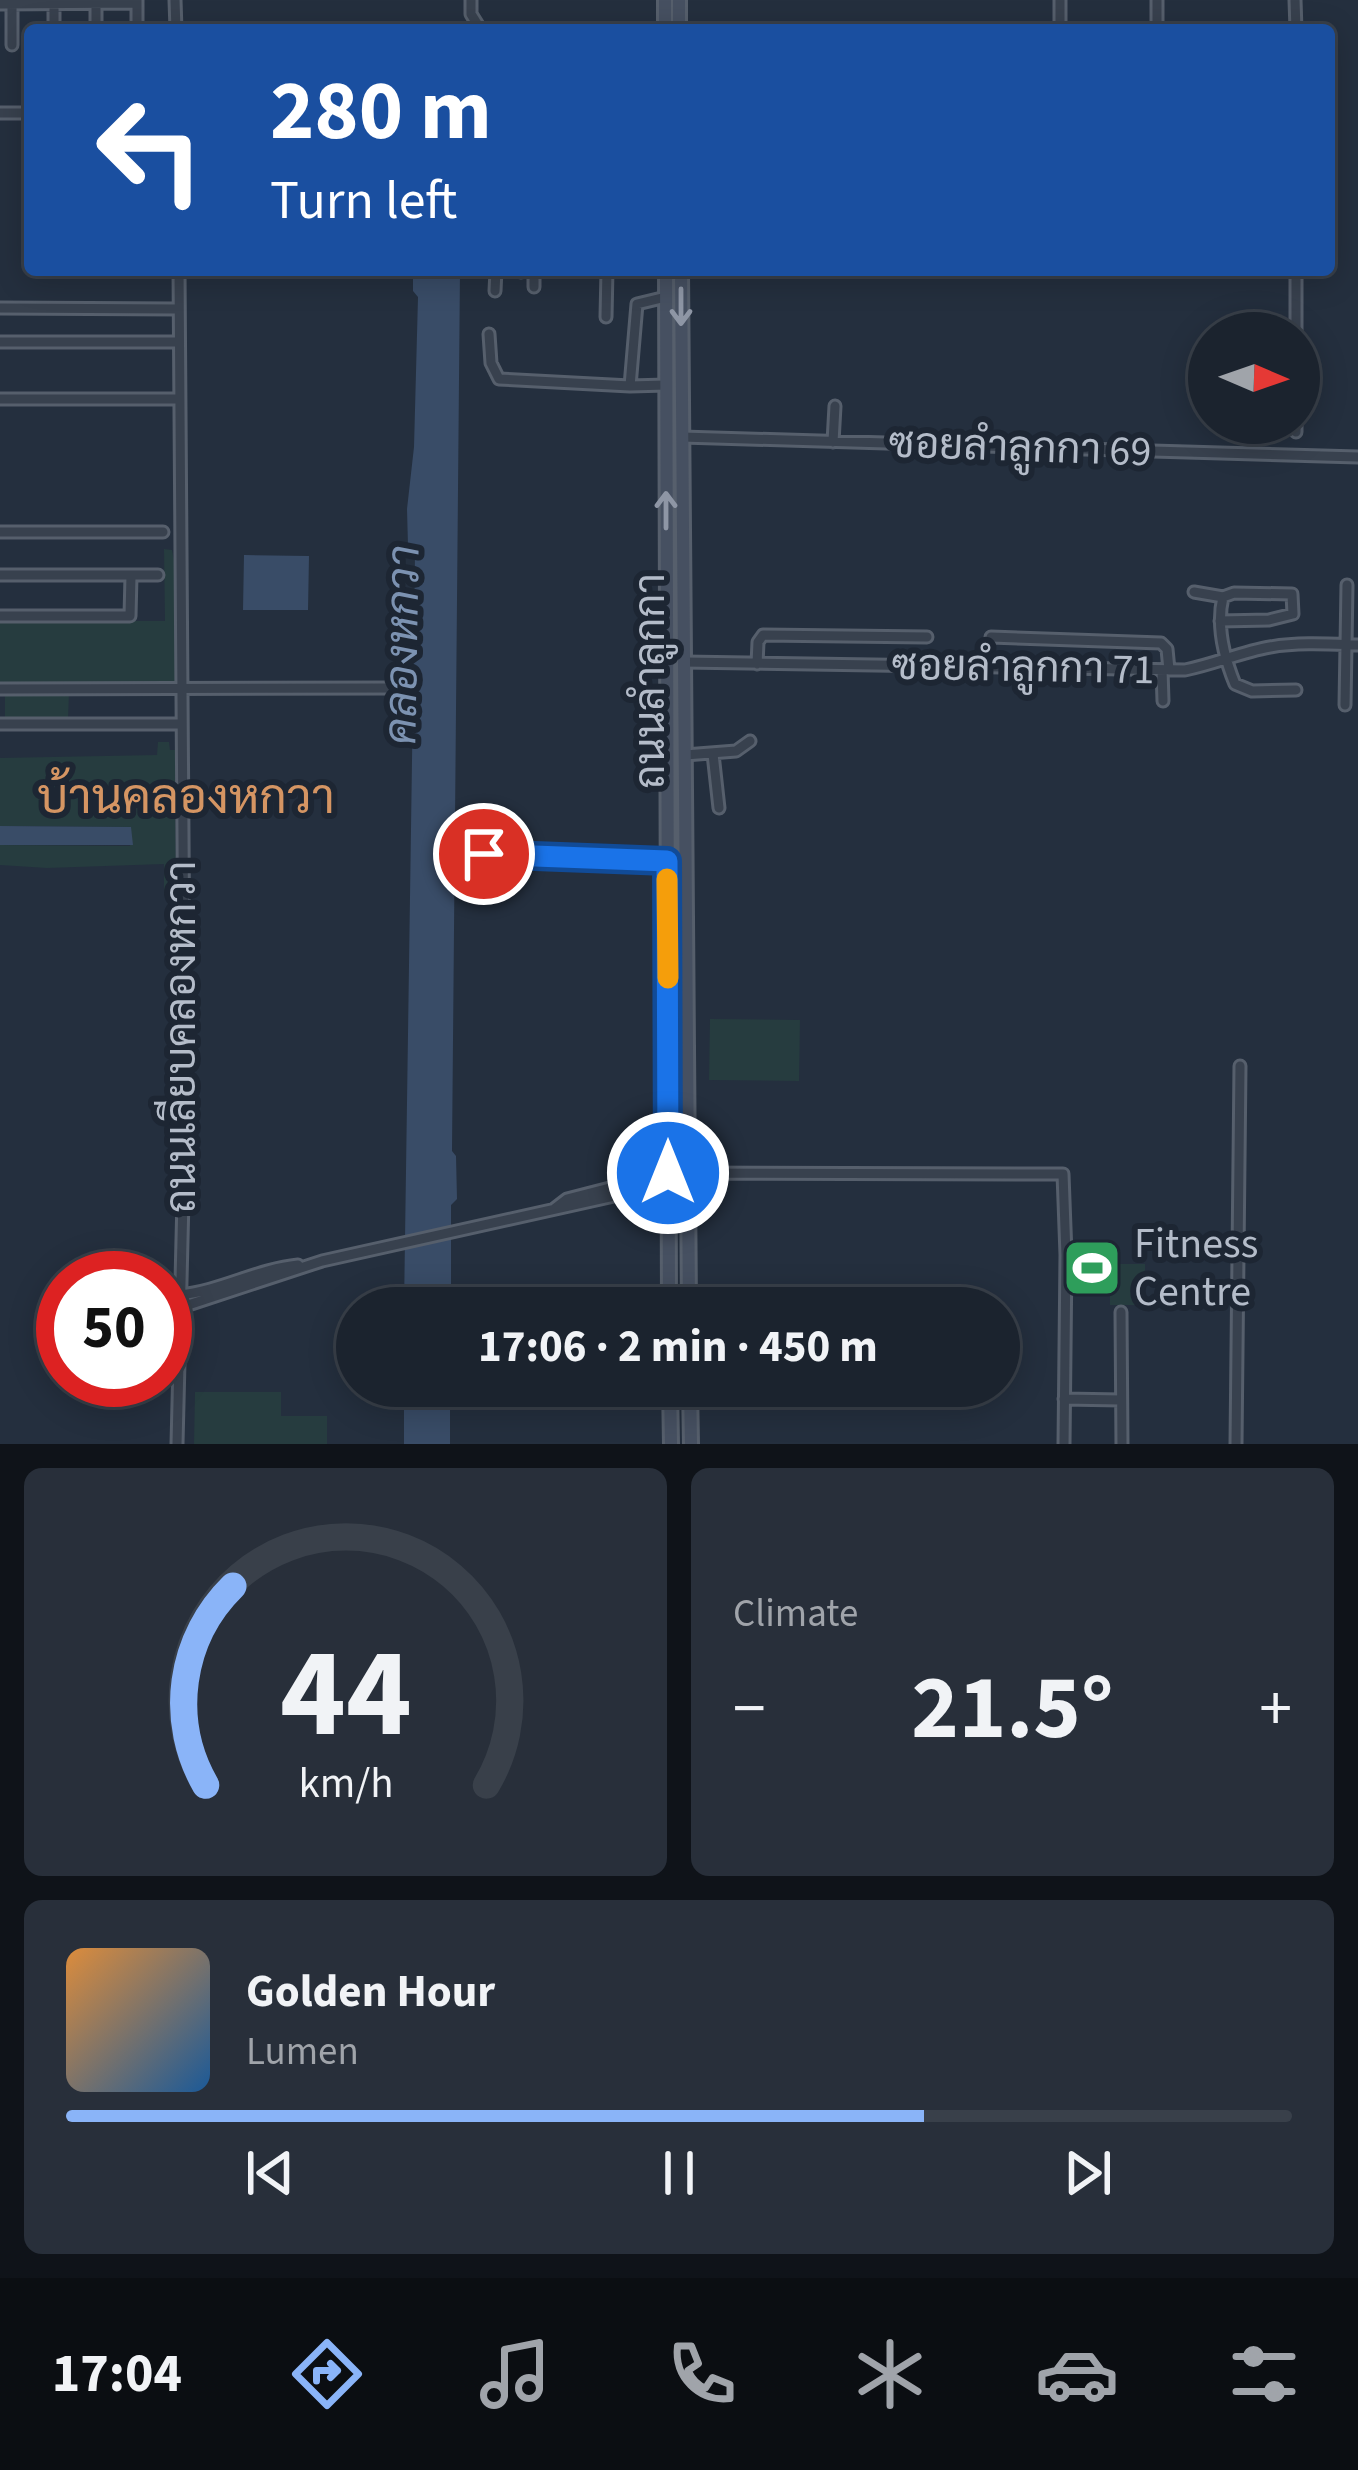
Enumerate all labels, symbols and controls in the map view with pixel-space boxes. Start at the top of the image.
text: 280 m [270,52,492,172]
icon: left [72,72,228,228]
text: Turn left [270,163,457,240]
one-way arrow [670,287,692,326]
north arrow [1188,312,1320,444]
map controls [1188,312,1320,444]
street label: ซอยลำลูกกา 69 [888,413,1152,483]
one-way arrow [655,491,677,530]
water label: คลองหกวา [369,545,437,745]
street label: ถนนลำลูกกา [621,573,681,789]
street label: ซอยลำลูกกา 71 [891,636,1155,700]
district label: บ้านคลองหกวา [37,764,335,832]
pin [433,803,535,905]
icon: arrive [451,821,517,887]
street label: ถนนเลียบคลองหกวา [152,861,212,1213]
position arrow [605,1110,731,1236]
place label: Fitness Centre [1134,1214,1258,1322]
sports icon: Fitness Centre [1061,1237,1123,1299]
speed limit sign: 50 [36,1251,192,1407]
text: 17:06 · 2 min · 450 m [478,1315,878,1379]
text: Climate [733,1586,858,1642]
text: 44 [280,1606,411,1784]
text: 21.5° [911,1645,1114,1773]
text: − [733,1662,766,1756]
text: + [1259,1662,1292,1756]
text: km/h [298,1753,393,1814]
text: Golden Hour [246,1960,495,2024]
text: Lumen [246,2024,359,2080]
icon: previous [237,2140,303,2206]
icon: pause [646,2140,712,2206]
icon: next [1055,2140,1121,2206]
icon: directions [285,2332,369,2416]
icon: music [473,2332,557,2416]
icon: phone [660,2332,744,2416]
icon: climate [848,2332,932,2416]
icon: car [1035,2332,1119,2416]
icon: filters [1222,2332,1306,2416]
text: 17:04 [52,2336,182,2413]

